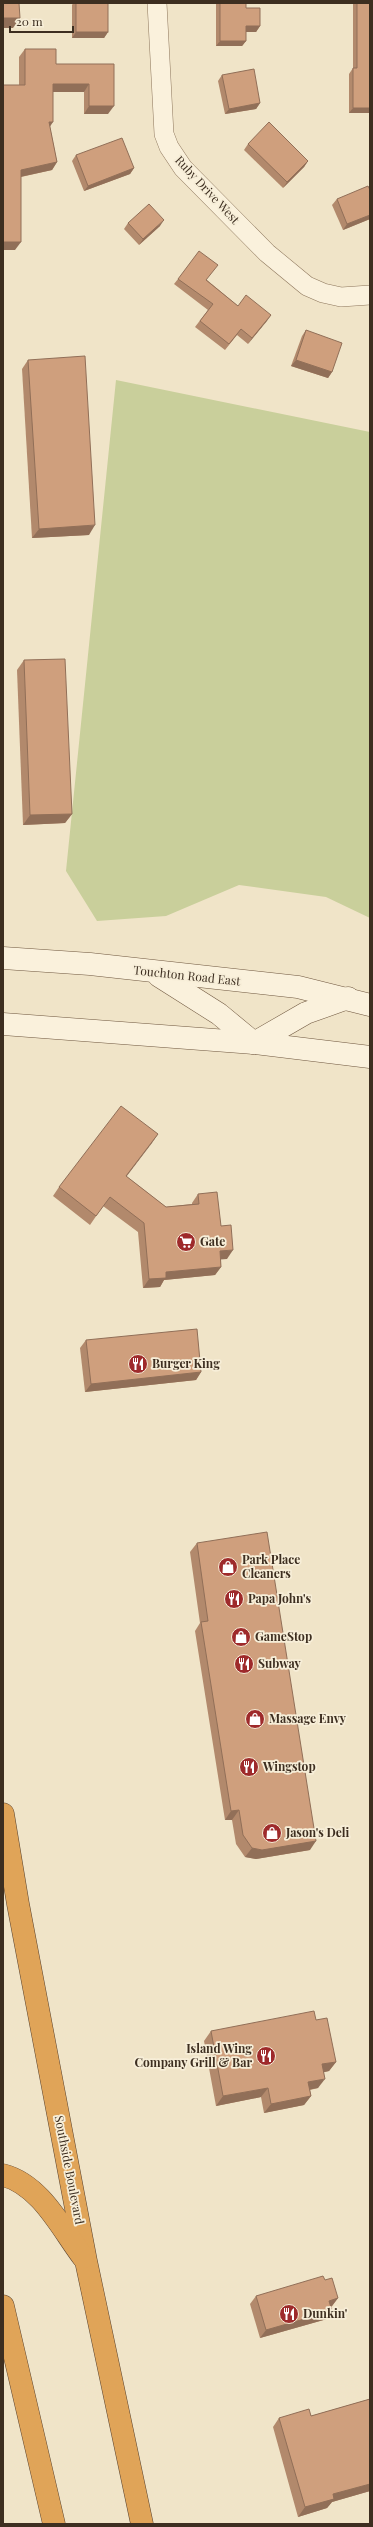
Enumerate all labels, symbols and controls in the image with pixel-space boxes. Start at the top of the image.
scale bar [10,8,73,34]
text: 20 m [16,13,43,29]
street label: Ruby Drive West [172,152,244,227]
street label: Touchton Road East [133,961,242,989]
supermarket icon: Gate [175,1231,197,1253]
place label: Gate [200,1233,225,1249]
restaurant icon: Burger King [127,1353,149,1375]
place label: Burger King [152,1355,220,1371]
place label: Park Place Cleaners [242,1551,300,1581]
shop icon: Park Place Cleaners [217,1556,239,1578]
restaurant icon: Papa John's [223,1588,245,1610]
place label: Papa John's [248,1590,311,1606]
shop icon: GameStop [230,1626,252,1648]
place label: GameStop [255,1628,312,1644]
restaurant icon: Subway [233,1653,255,1675]
place label: Subway [258,1655,302,1671]
shop icon: Massage Envy [244,1708,266,1730]
place label: Massage Envy [269,1710,347,1726]
restaurant icon: Wingstop [238,1756,260,1778]
place label: Wingstop [262,1758,316,1774]
shop icon: Jason's Deli [261,1822,283,1844]
place label: Jason's Deli [285,1824,350,1840]
place label: Island Wing Company Grill & Bar [135,2040,252,2070]
restaurant icon: Island Wing Company Grill & Bar [255,2045,277,2067]
street label: Southside Boulevard [52,2114,88,2226]
restaurant icon: Dunkin' [278,2303,300,2325]
place label: Dunkin' [303,2305,348,2321]

